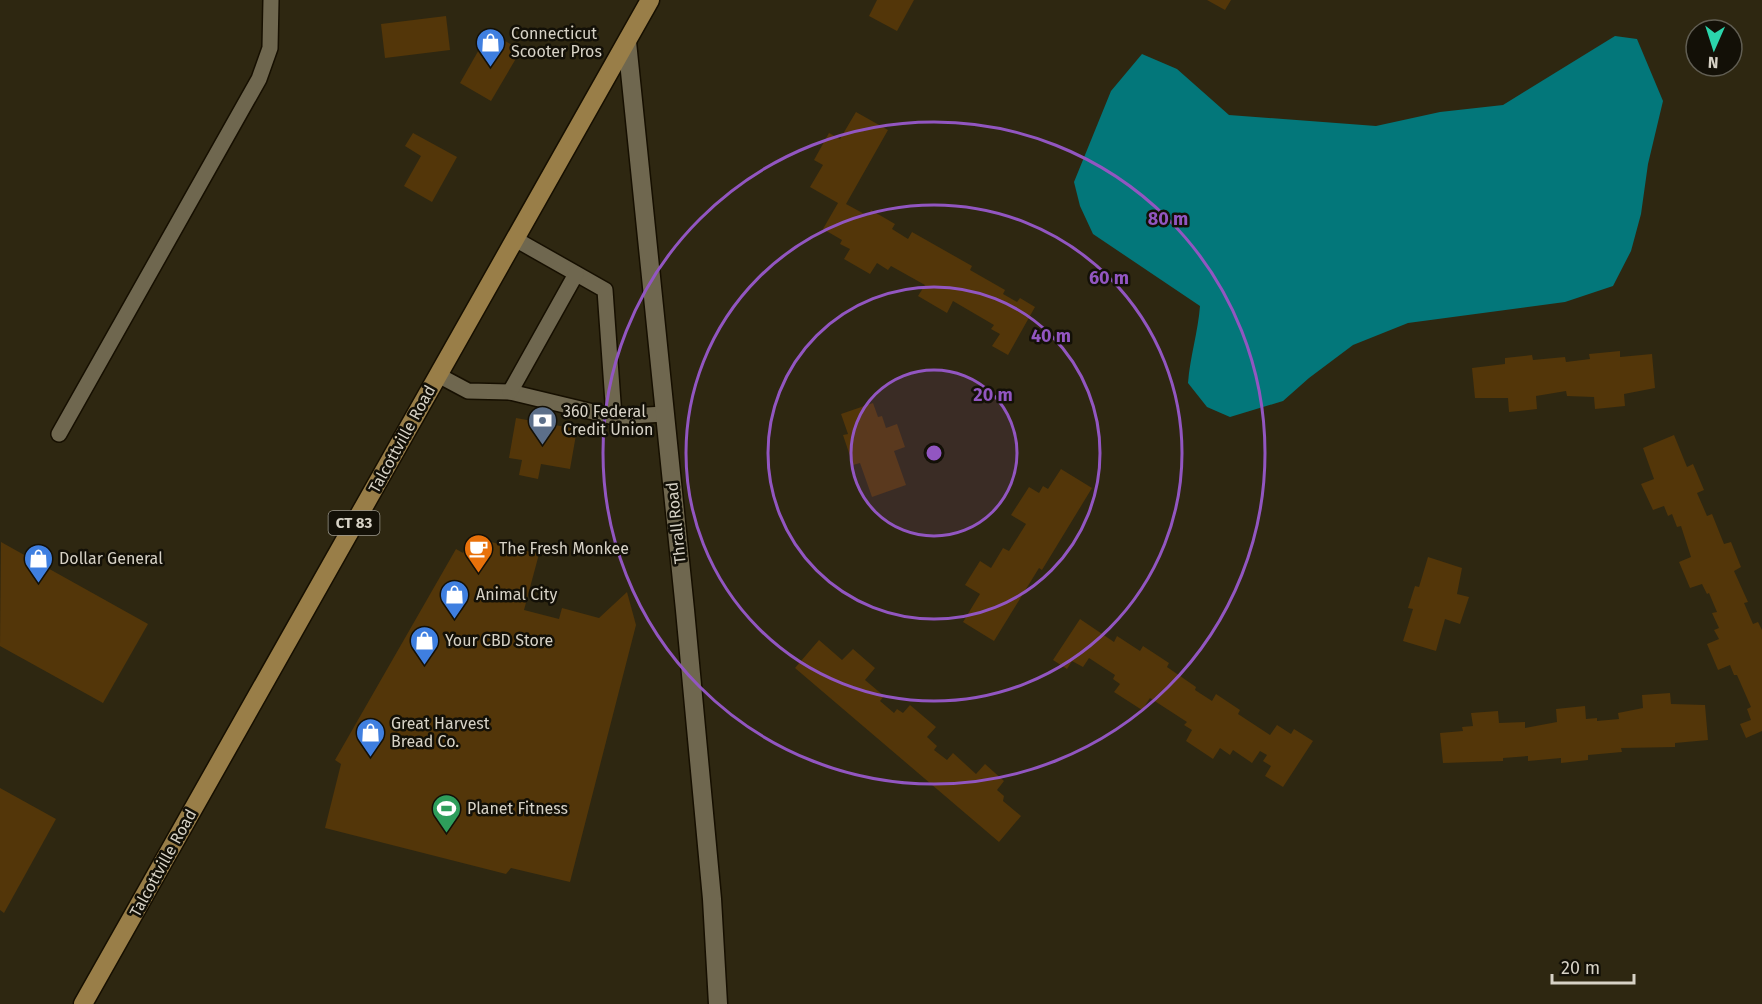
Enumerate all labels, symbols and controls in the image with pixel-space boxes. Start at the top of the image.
north arrow [1684,18,1744,78]
place label: Connecticut Scooter Pros [511,24,602,61]
shop icon: Connecticut Scooter Pros [474,26,506,68]
text: N [1707,53,1719,72]
text: 80 m [1148,208,1188,230]
text: 60 m [1089,267,1129,289]
text: 40 m [1031,325,1071,347]
street label: Talcottville Road [365,382,439,496]
text: 20 m [973,384,1013,406]
place label: 360 Federal Credit Union [563,402,653,439]
bank icon: 360 Federal Credit Union [526,404,558,446]
centre of rings [924,443,944,463]
street label: Thrall Road [662,481,690,565]
road number: CT 83 [328,511,380,535]
cafe icon: The Fresh Monkee [462,532,494,574]
place label: The Fresh Monkee [499,539,629,558]
shop icon: Dollar General [22,542,54,584]
place label: Dollar General [59,549,163,568]
shop icon: Animal City [439,578,471,620]
place label: Animal City [476,585,557,604]
shop icon: Your CBD Store [408,624,440,666]
place label: Your CBD Store [445,631,553,650]
place label: Great Harvest Bread Co. [391,714,490,751]
shop icon: Great Harvest Bread Co. [354,716,386,758]
sports icon: Planet Fitness [430,792,462,834]
place label: Planet Fitness [467,799,568,818]
street label: Talcottville Road [126,806,200,920]
scale bar [1552,947,1634,985]
text: 20 m [1561,957,1600,979]

